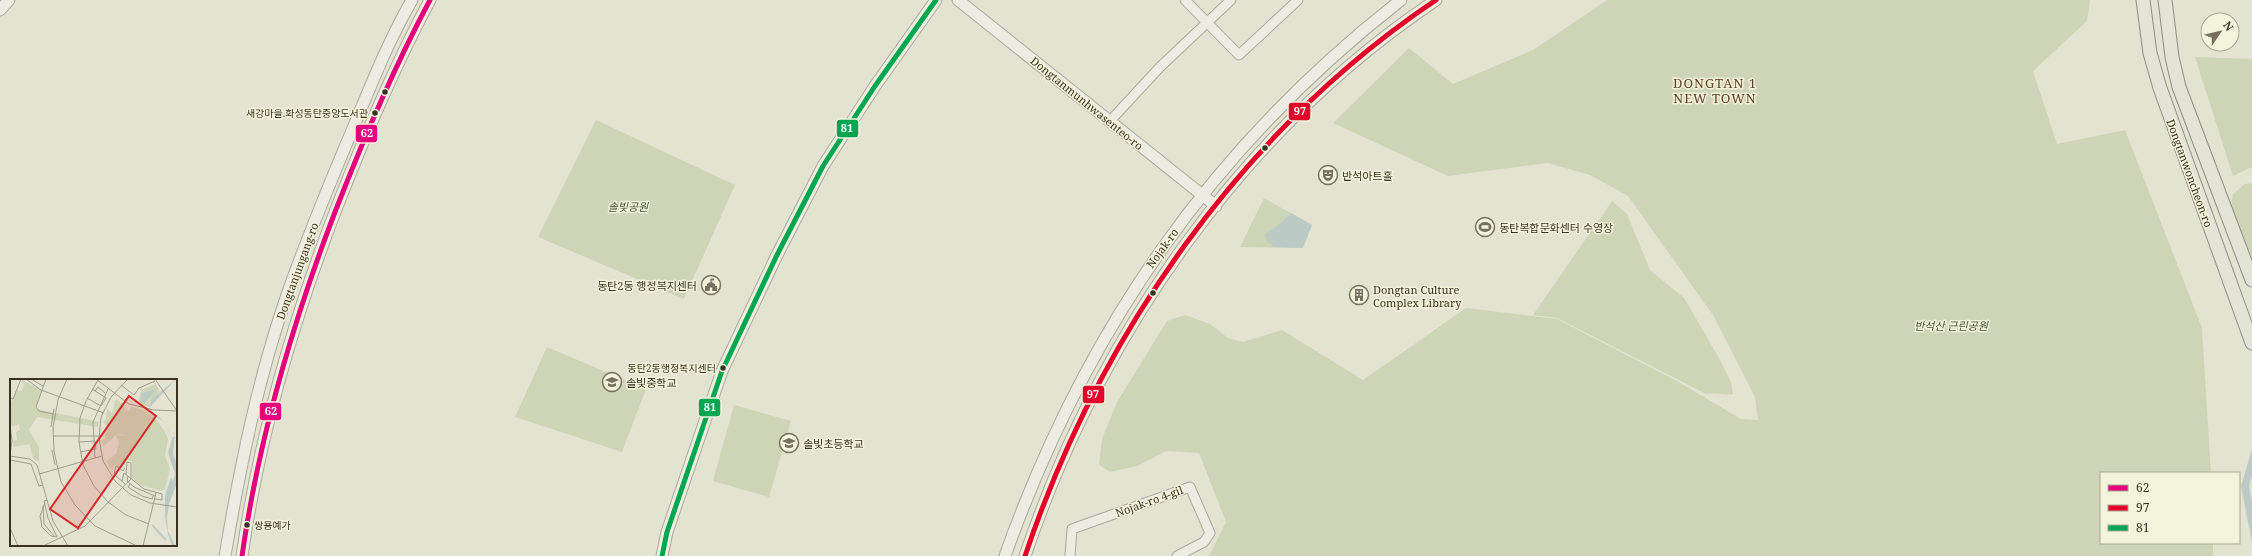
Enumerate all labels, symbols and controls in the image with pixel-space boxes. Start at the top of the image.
north arrow [2200,12,2240,52]
text: N [2220,18,2237,34]
street label: Dongtanmunhwasenteo-ro [1028,53,1146,153]
district label: DONGTAN 1 NEW TOWN [1673,74,1757,107]
unlabelled marker [380,87,390,97]
line badge: 97 [1288,102,1311,121]
text: 97 [1294,103,1306,118]
place label: 새강마을.화성동탄중앙도서관 [246,106,369,120]
marker: 새강마을.화성동탄중앙도서관 [370,108,380,118]
street label: Dongtanwoncheon-ro [2163,117,2217,229]
line badge: 81 [836,119,859,138]
text: 81 [841,120,853,135]
line badge: 62 [355,124,378,143]
text: 62 [361,125,373,140]
unlabelled marker [1260,143,1270,153]
theatre icon: 반석아트홀 [1317,164,1339,186]
place label: 반석아트홀 [1342,168,1393,183]
park label: 솔빛공원 [608,199,649,214]
sports icon: 동탄복합문화센터 수영장 [1474,216,1496,238]
place label: 동탄복합문화센터 수영장 [1499,220,1613,235]
street label: Dongtanjungang-ro [273,221,321,321]
street label: Nojak-ro [1143,225,1181,271]
public building icon: 동탄2동 행정복지센터 [700,274,722,296]
place label: 동탄2동 행정복지센터 [597,278,697,293]
place label: Dongtan Culture Complex Library [1373,282,1462,310]
building icon: Dongtan Culture Complex Library [1348,284,1370,306]
unlabelled marker [1148,288,1158,298]
park label: 반석산 근린공원 [1914,318,1989,333]
place label: 동탄2동행정복지센터 [628,361,716,375]
marker: 동탄2동행정복지센터 [718,363,728,373]
school or university icon: 솔빛중학교 [601,371,623,393]
place label: 솔빛중학교 [626,375,677,390]
inset map [10,379,177,546]
line badge: 97 [1082,385,1105,404]
text: 97 [1087,386,1099,401]
line badge: 81 [698,398,721,417]
text: 81 [704,399,716,414]
line badge: 62 [259,402,282,421]
text: 62 [265,403,277,418]
school or university icon: 솔빛초등학교 [778,432,800,454]
place label: 솔빛초등학교 [803,436,864,451]
legend [2100,472,2240,544]
text: 62 [2136,479,2149,496]
street label: Nojak-ro 4-gil [1113,482,1185,520]
text: 97 [2136,499,2150,516]
place label: 쌍용예가 [254,518,291,532]
text: 81 [2136,519,2149,536]
marker: 쌍용예가 [242,520,252,530]

